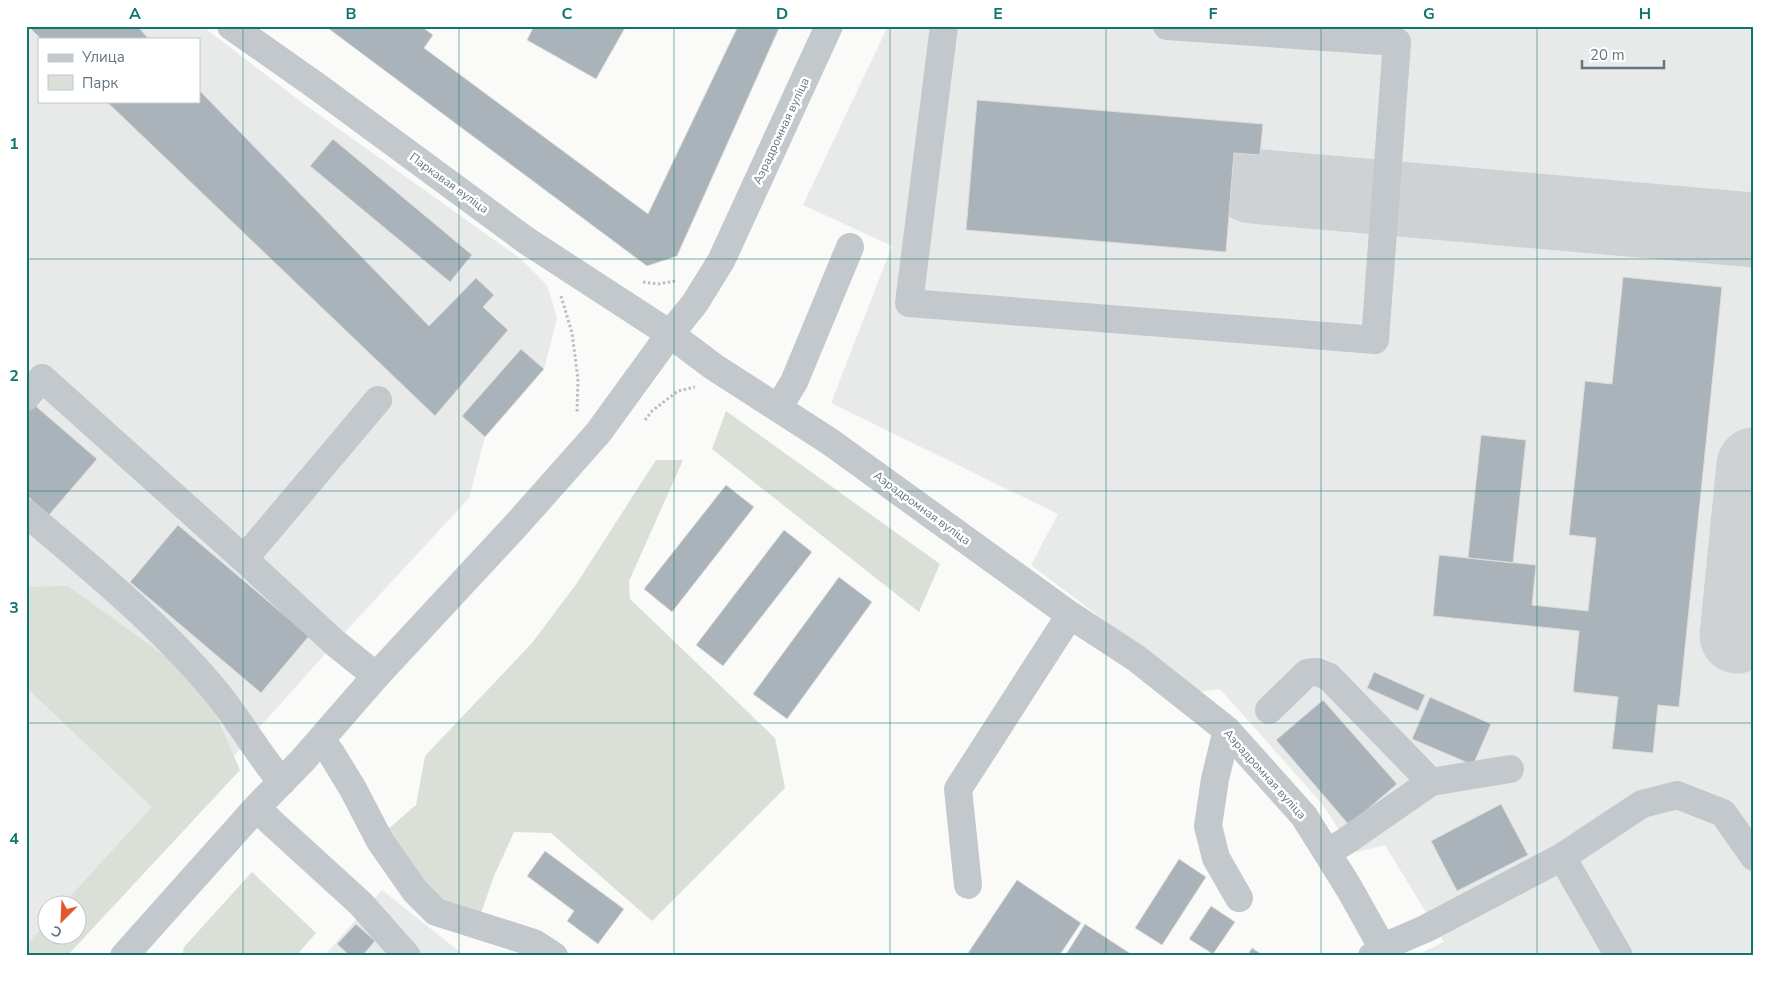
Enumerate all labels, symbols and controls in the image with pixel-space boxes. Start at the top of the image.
text: A [129,3,141,25]
text: B [345,3,357,25]
text: C [562,3,573,25]
text: D [776,3,788,25]
text: E [993,3,1003,25]
text: F [1209,3,1218,25]
text: G [1423,3,1435,25]
text: H [1639,3,1651,25]
legend [38,38,200,102]
scale bar [1582,38,1665,70]
text: 20 m [1590,45,1625,65]
text: Улица [81,47,125,67]
text: Парк [82,73,118,93]
street label: Аэрадромная вуліца [749,75,813,187]
text: 1 [9,133,19,155]
street label: Паркавая вуліца [406,149,492,217]
text: 2 [9,365,19,387]
street label: Аэрадромная вуліца [870,467,974,549]
text: 3 [9,597,19,619]
street label: Аэрадромная вуліца [1220,725,1310,823]
text: 4 [9,828,19,850]
north arrow [38,894,88,944]
text: С [48,921,65,942]

